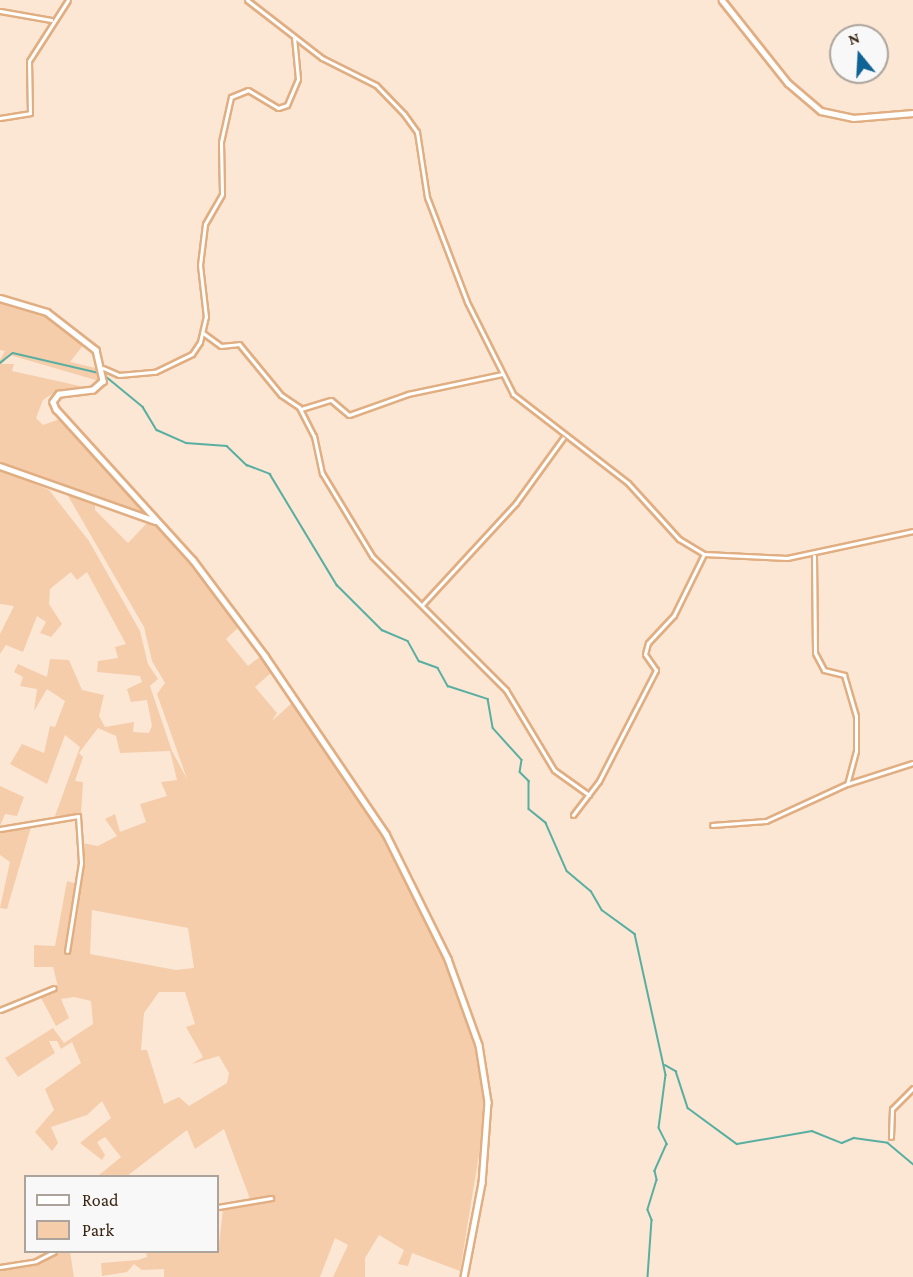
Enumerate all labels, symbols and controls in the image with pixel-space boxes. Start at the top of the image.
north arrow [829,24,889,84]
text: N [846,29,862,48]
legend [24,1175,219,1253]
text: Road [82,1190,119,1210]
text: Park [82,1220,114,1240]

